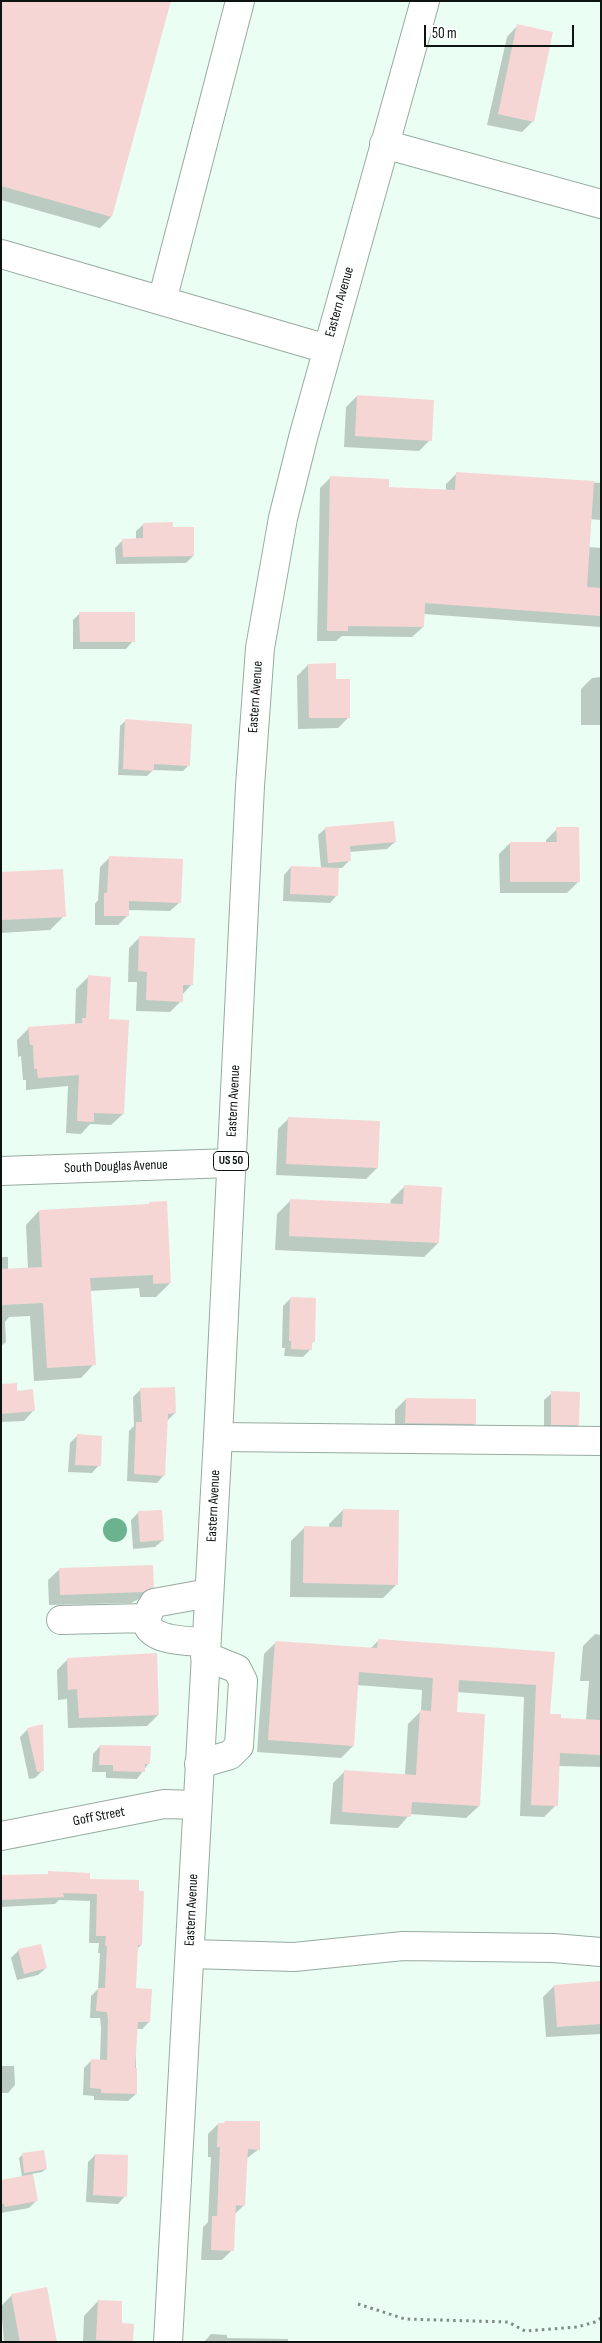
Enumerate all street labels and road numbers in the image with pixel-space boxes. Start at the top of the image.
street label: Eastern Avenue [322,265,358,339]
street label: Eastern Avenue [245,660,267,734]
street label: Eastern Avenue [224,1064,244,1138]
road number: US 50 [214,1152,248,1170]
street label: South Douglas Avenue [64,1157,168,1177]
street label: Eastern Avenue [204,1469,224,1543]
street label: Goff Street [72,1804,126,1830]
street label: Eastern Avenue [182,1873,202,1947]

